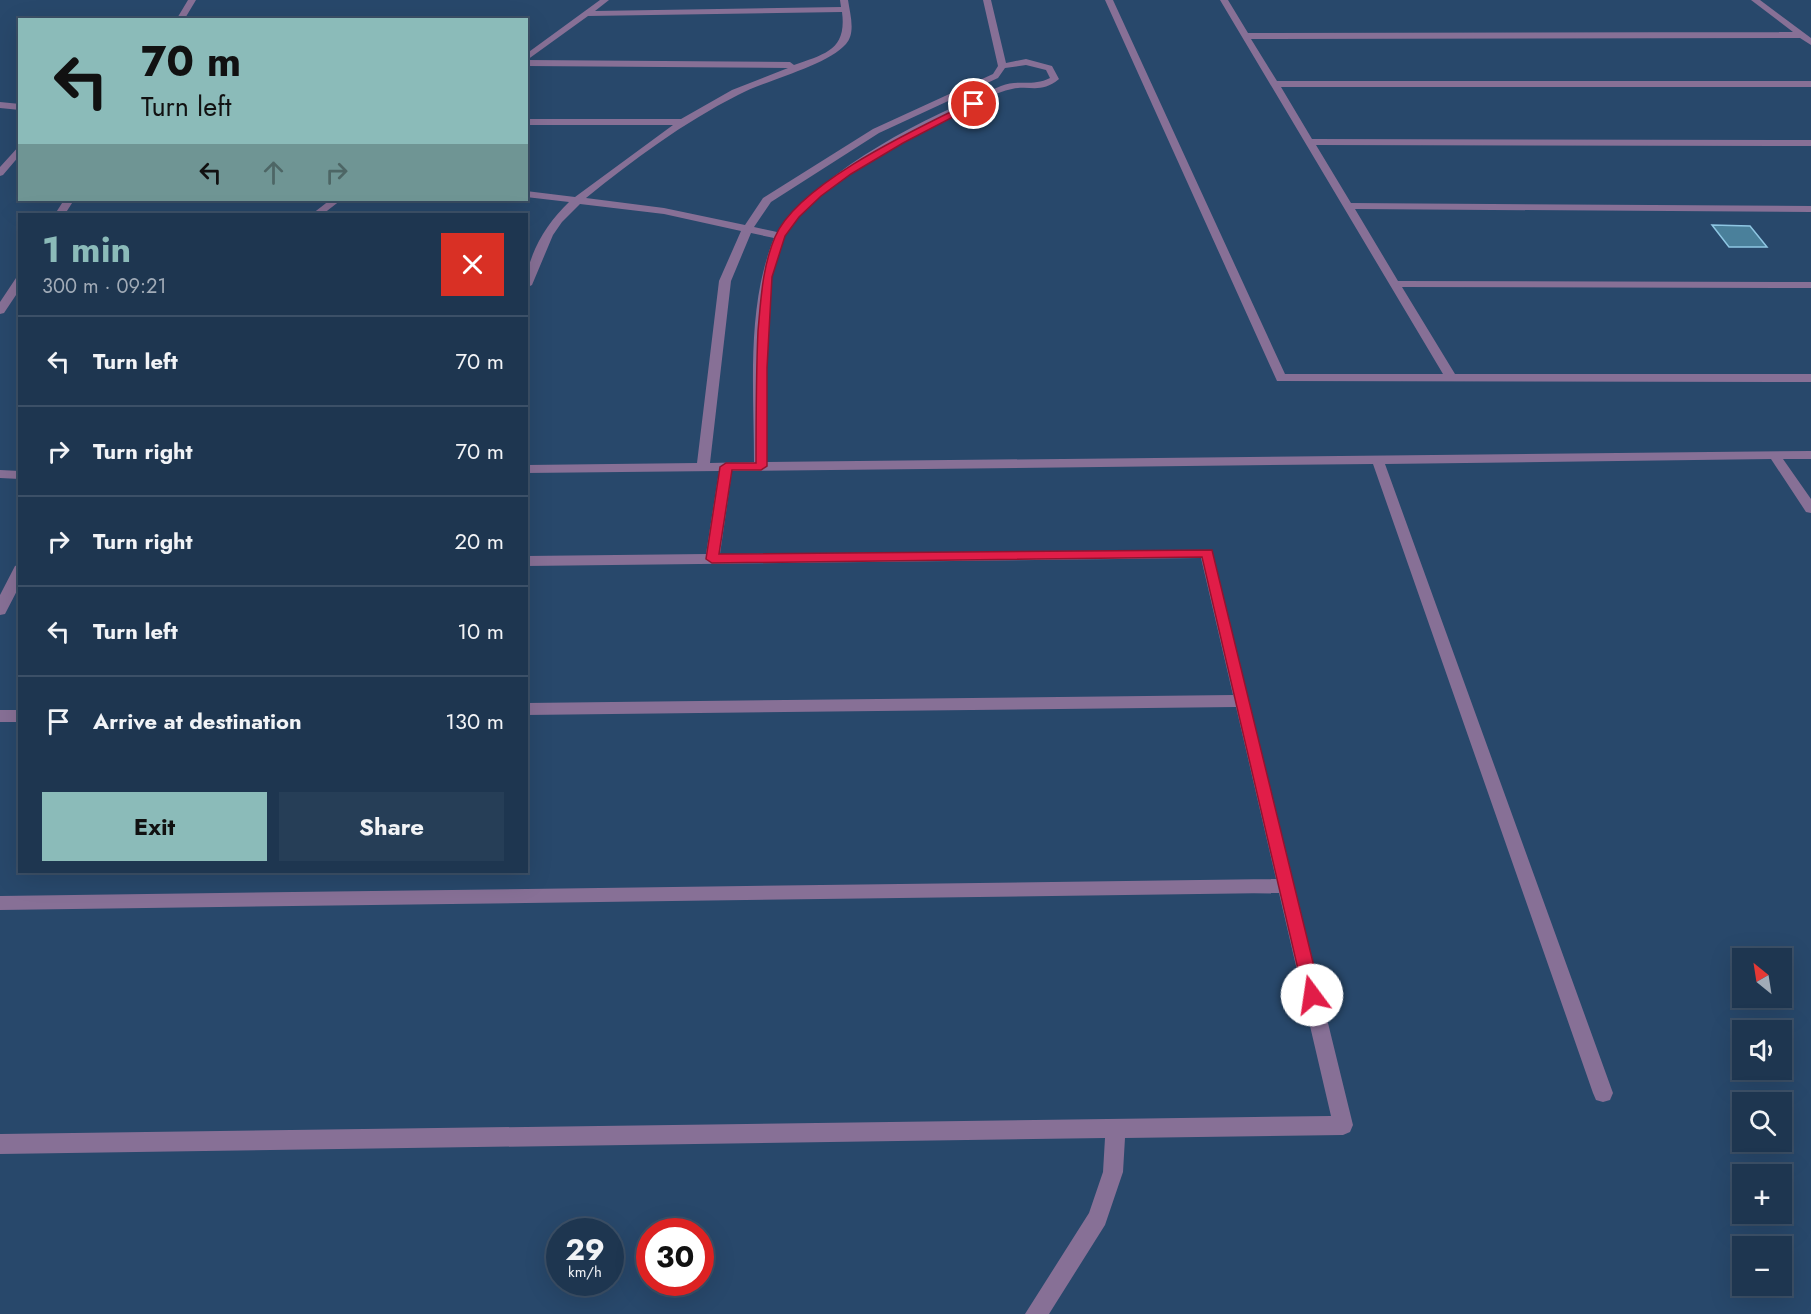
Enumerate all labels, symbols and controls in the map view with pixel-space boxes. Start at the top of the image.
text: 70 m [141,31,241,92]
icon: left [42,42,120,120]
pin [948,78,999,129]
text: Turn left [141,87,231,126]
icon: arrive [957,87,990,120]
icon: left [194,156,227,189]
icon: ahead [257,156,290,189]
icon: right [320,156,353,189]
text: 1 min [42,223,131,275]
button: close [441,233,504,296]
text: 300 m · 09:21 [42,272,166,301]
icon: left [42,345,75,378]
text: Turn left [93,345,178,377]
text: 70 m [455,345,504,377]
icon: right [42,435,75,468]
text: Turn right [93,435,193,467]
text: 70 m [455,435,504,467]
icon: right [42,525,75,558]
text: Turn right [93,525,193,557]
text: 20 m [455,525,504,557]
icon: left [42,615,75,648]
text: Turn left [93,615,178,647]
text: 10 m [457,615,504,647]
icon: arrive [42,705,75,738]
text: Arrive at destination [93,705,302,737]
text: 130 m [445,705,504,737]
button: Exit [42,792,267,861]
button: Share [279,792,504,861]
north arrow [1732,948,1792,1008]
map controls [1732,948,1792,1296]
position arrow [1280,963,1344,1027]
button: sound [1732,1020,1792,1080]
button: search [1732,1092,1792,1152]
button: + [1732,1164,1792,1224]
speed limit sign: 30 [636,1218,714,1296]
text: 29 [565,1228,605,1271]
button: − [1732,1236,1792,1296]
text: km/h [568,1261,602,1283]

